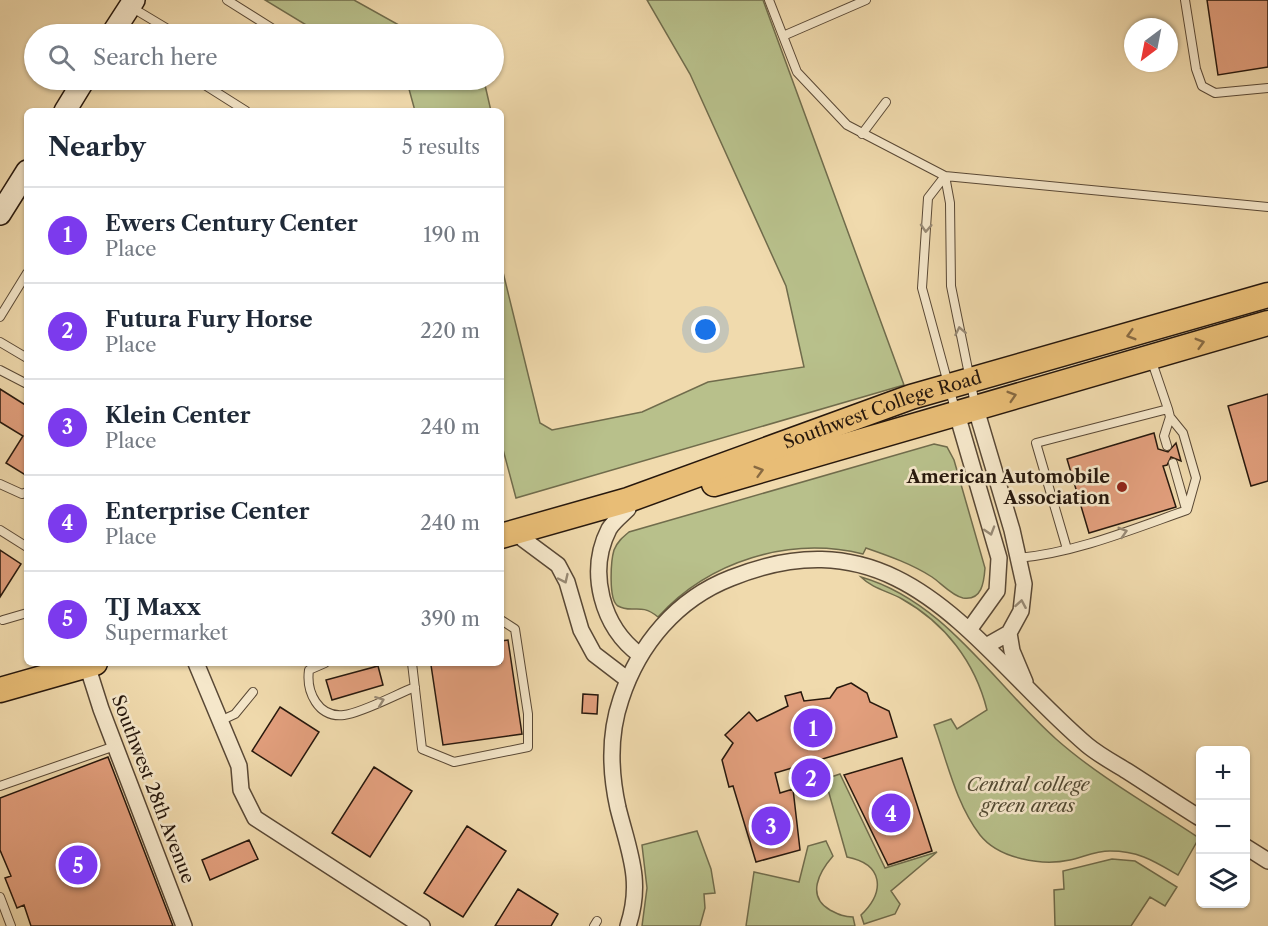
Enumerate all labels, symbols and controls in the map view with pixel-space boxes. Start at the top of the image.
north arrow [1124,18,1178,72]
search box [24,24,504,90]
icon: search [45,41,78,74]
text: Search here [93,44,218,71]
text: Nearby [48,131,146,163]
text: 5 results [402,135,480,159]
text: Ewers Century Center [105,210,358,237]
text: 1 [63,223,72,247]
text: 190 m [423,223,480,247]
one-way arrow [919,223,932,232]
text: Place [105,237,156,261]
text: Futura Fury Horse [105,306,313,333]
your location [691,315,720,344]
text: 2 [62,319,73,343]
text: 220 m [420,319,480,343]
one-way arrow [954,326,967,336]
one-way arrow [1126,328,1137,340]
text: Place [105,333,156,357]
one-way arrow [1194,338,1205,350]
street label: Southwest College Road [780,366,984,454]
one-way arrow [1006,391,1017,403]
text: Klein Center [105,402,251,429]
text: 3 [62,415,73,439]
text: 240 m [420,415,480,439]
text: Place [105,429,156,453]
one-way arrow [753,466,764,478]
place label: American Automobile Association [906,466,1111,509]
marker: American Automobile Association [1115,480,1129,494]
text: Enterprise Center [105,498,309,525]
text: 4 [62,511,73,535]
text: 240 m [420,511,480,535]
text: Place [105,525,156,549]
one-way arrow [983,525,995,536]
one-way arrow [1117,527,1128,539]
one-way arrow [557,572,569,583]
text: TJ Maxx [105,594,201,621]
one-way arrow [1014,599,1026,609]
text: 5 [62,607,73,631]
text: 390 m [421,607,480,631]
text: Supermarket [105,621,228,645]
street label: Southwest 28th Avenue [107,692,199,886]
one-way arrow [373,696,384,708]
pin: 1 [794,706,832,750]
map controls [1196,746,1250,908]
button: + [1196,746,1250,800]
pin: 2 [792,756,830,800]
park label: Central college green areas [966,774,1091,817]
pin: 4 [872,790,910,836]
button: − [1196,800,1250,854]
pin: 3 [752,804,790,848]
pin: 5 [58,842,98,888]
button: layers [1196,854,1250,908]

